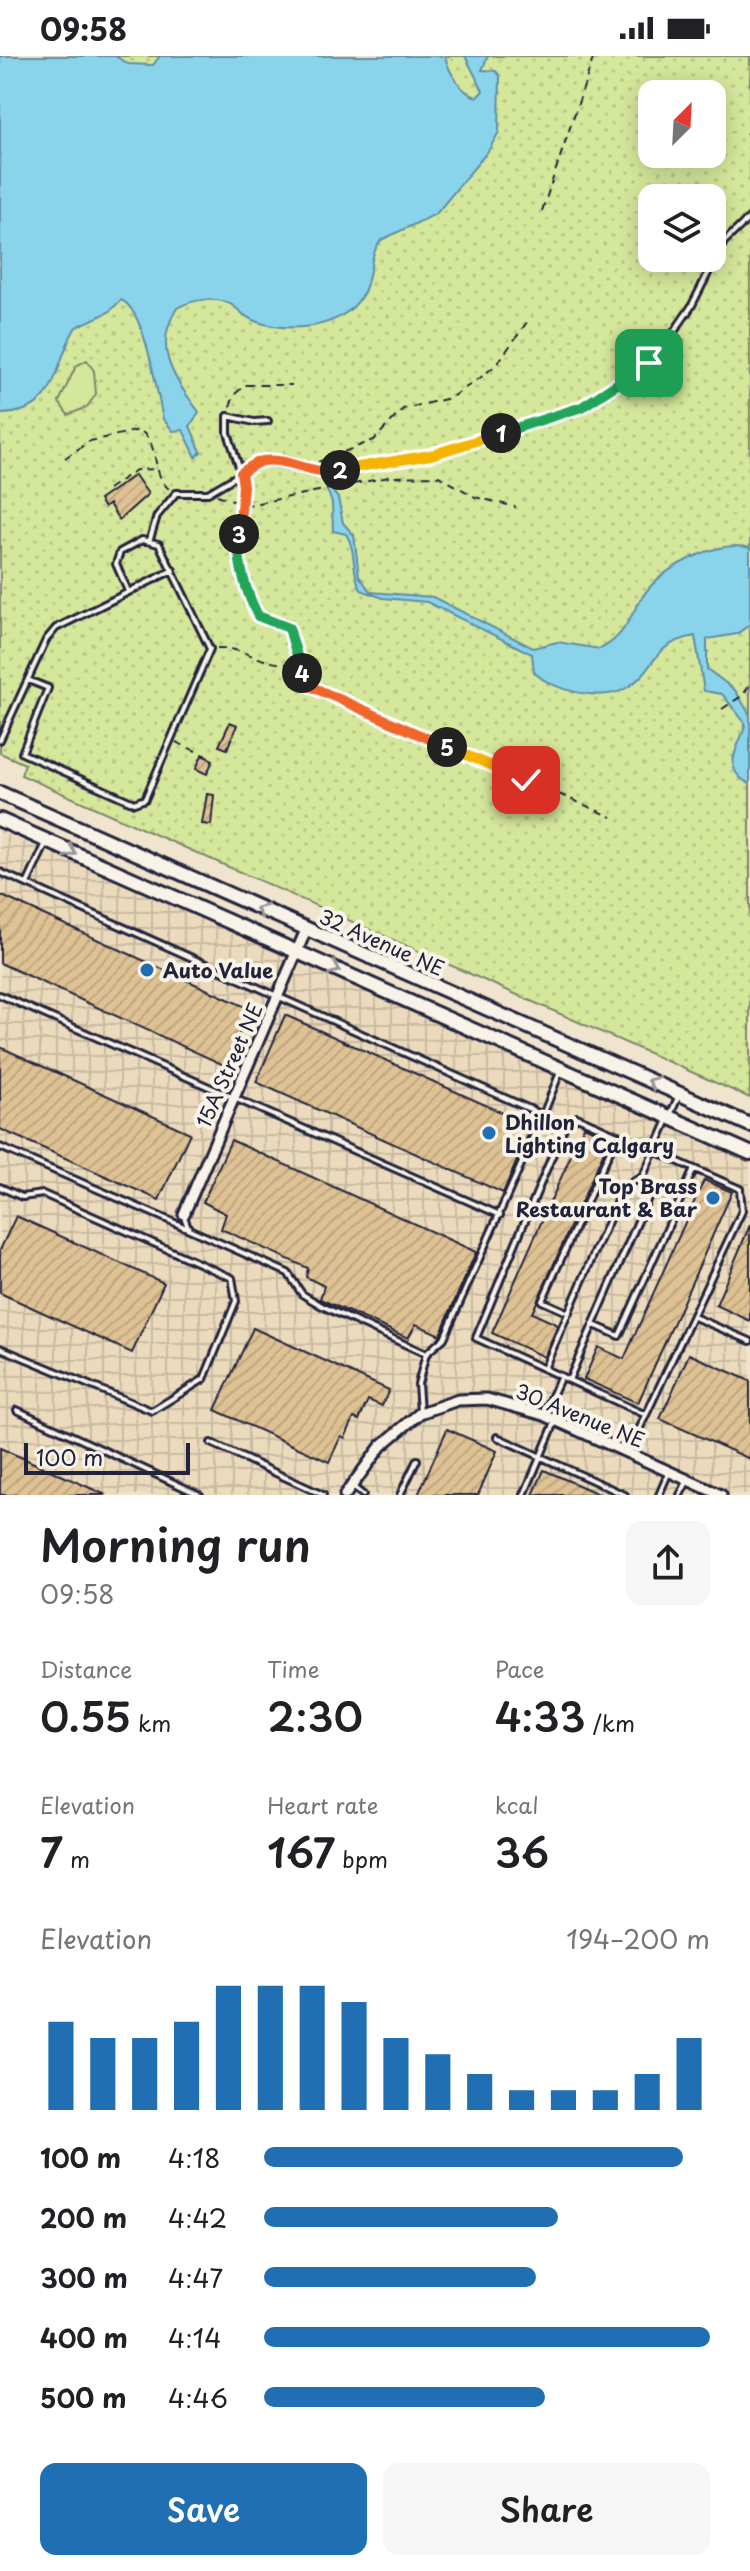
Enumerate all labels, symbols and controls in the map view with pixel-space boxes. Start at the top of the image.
text: 09:58 [40,6,127,51]
north arrow [638,80,726,168]
map controls [638,80,726,272]
button: layers [638,184,726,272]
pin [615,329,683,397]
icon: arrive [627,341,671,385]
pin: 1 [481,413,521,453]
text: 1 [496,416,506,449]
pin: 2 [320,450,360,490]
text: 2 [332,453,348,486]
pin: 3 [219,514,259,554]
text: 3 [232,517,246,550]
pin: 4 [282,653,322,693]
text: 4 [295,656,309,689]
pin: 5 [427,727,467,767]
text: 5 [440,730,454,763]
pin [492,746,560,814]
icon: check [504,758,548,802]
one-way arrow [63,842,78,858]
street label: 32 Avenue NE [315,901,449,983]
one-way arrow [255,904,269,920]
place label: Auto Value [163,955,273,985]
one-way arrow [326,959,341,975]
marker: Auto Value [138,961,156,979]
street label: 15A Street NE [188,998,270,1132]
one-way arrow [647,1076,661,1092]
place label: Dhillon Lighting Calgary [505,1107,674,1160]
marker: Dhillon Lighting Calgary [480,1124,498,1142]
place label: Top Brass Restaurant & Bar [516,1171,698,1224]
marker: Top Brass Restaurant & Bar [704,1189,722,1207]
street label: 30 Avenue NE [511,1375,649,1455]
scale bar [24,1439,190,1475]
text: 100 m [36,1440,103,1473]
text: Morning run [40,1511,311,1577]
button: share [626,1521,710,1605]
text: 09:58 [40,1574,115,1613]
text: Distance [40,1652,132,1685]
text: Time [267,1652,319,1685]
text: Pace [495,1652,544,1685]
text: 0.55 [40,1685,131,1746]
text: 2:30 [267,1685,363,1746]
text: 4:33 [495,1685,586,1746]
text: km [131,1706,171,1739]
text: /km [586,1706,635,1739]
text: Elevation [40,1788,135,1821]
text: Heart rate [267,1788,378,1821]
text: kcal [495,1788,539,1821]
text: 7 [40,1821,63,1882]
text: 167 [267,1821,335,1882]
text: 36 [495,1821,549,1882]
text: m [63,1842,90,1875]
text: bpm [335,1842,388,1875]
text: Elevation [40,1919,152,1958]
text: 194–200 m [566,1919,710,1958]
text: 100 m [40,2138,121,2177]
text: 4:18 [168,2138,221,2177]
text: 200 m [40,2198,127,2237]
text: 4:42 [168,2198,227,2237]
text: 300 m [40,2258,128,2297]
text: 4:47 [168,2258,223,2297]
text: 400 m [40,2318,128,2357]
text: 4:14 [168,2318,222,2357]
text: 500 m [40,2378,126,2417]
text: 4:46 [168,2378,228,2417]
button: Save [40,2463,367,2555]
button: Share [383,2463,710,2555]

